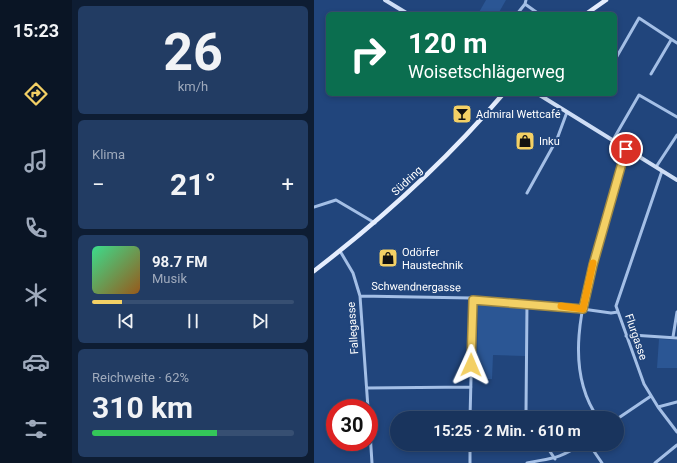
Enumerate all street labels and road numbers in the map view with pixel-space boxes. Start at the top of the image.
street label: Südring [389,163,425,199]
street label: Schwendnergasse [371,280,461,294]
street label: Fallegasse [345,301,361,355]
street label: Flurgasse [622,312,650,362]

